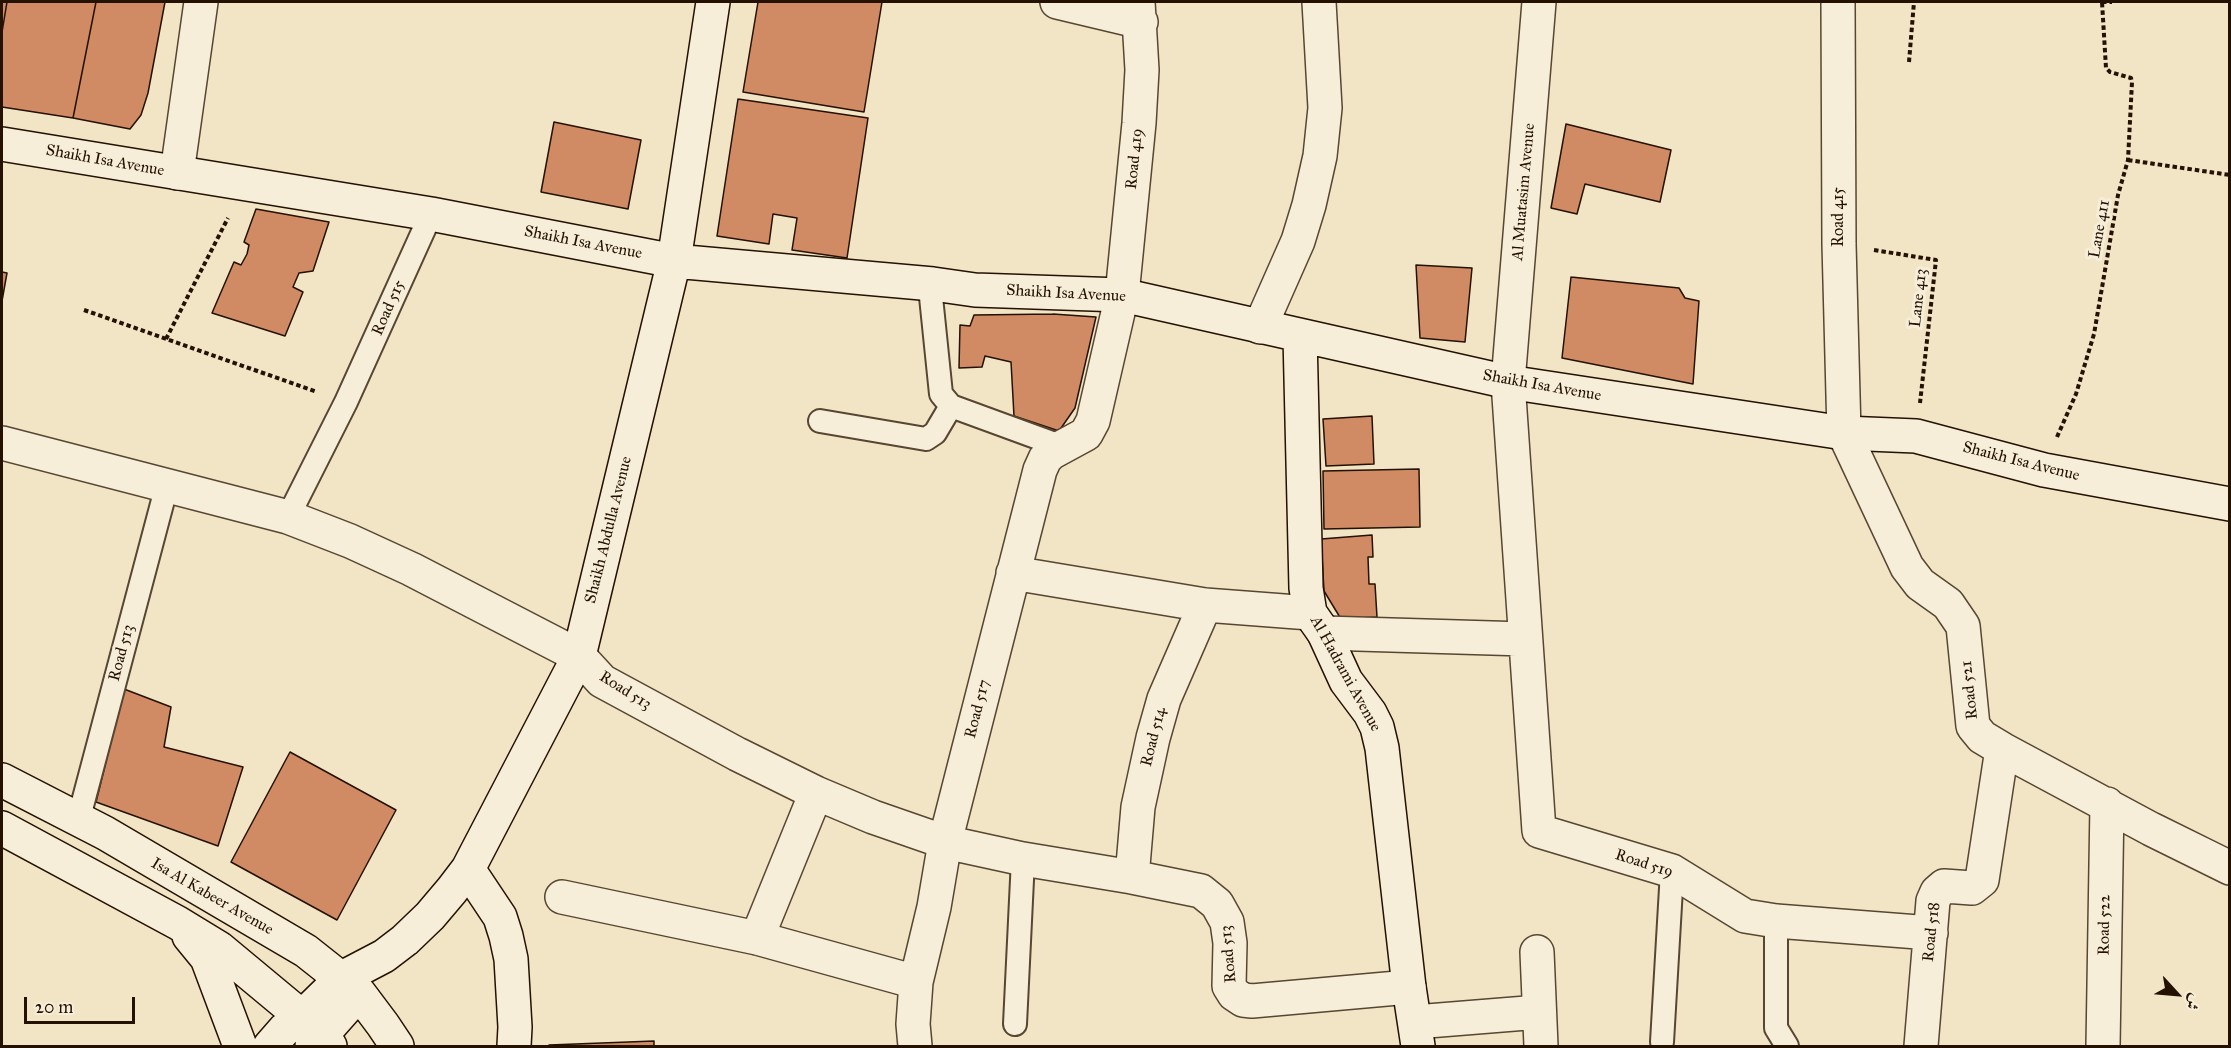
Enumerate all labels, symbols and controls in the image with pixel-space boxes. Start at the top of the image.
street label: Al Muatasim Avenue [1508,123,1540,261]
street label: Road 419 [1122,128,1148,190]
street label: Shaikh Isa Avenue [44,141,166,181]
street label: Road 415 [1829,187,1849,247]
street label: Lane 411 [2085,198,2115,260]
street label: Shaikh Isa Avenue [522,222,644,264]
street label: Lane 413 [1906,268,1932,328]
street label: Road 515 [368,277,410,339]
street label: Shaikh Isa Avenue [1006,281,1126,307]
street label: Shaikh Isa Avenue [1481,366,1603,406]
street label: Shaikh Isa Avenue [1961,438,2081,486]
street label: Shaikh Abdulla Avenue [581,454,637,606]
street label: Al Hadrami Avenue [1305,613,1385,735]
street label: Road 513 [105,623,139,683]
street label: Road 521 [1957,660,1983,720]
street label: Road 513 [595,668,655,714]
street label: Road 517 [961,678,995,740]
street label: Road 514 [1137,705,1171,769]
street label: Road 519 [1613,846,1675,882]
street label: Isa Al Kabeer Avenue [147,854,277,940]
street label: Road 522 [2095,894,2115,956]
street label: Road 518 [1919,901,1945,963]
street label: Road 513 [1217,924,1241,984]
north arrow [2147,964,2207,1024]
scale bar [27,985,138,1023]
text: ش [2182,991,2206,1013]
text: 20 m [35,996,73,1018]

